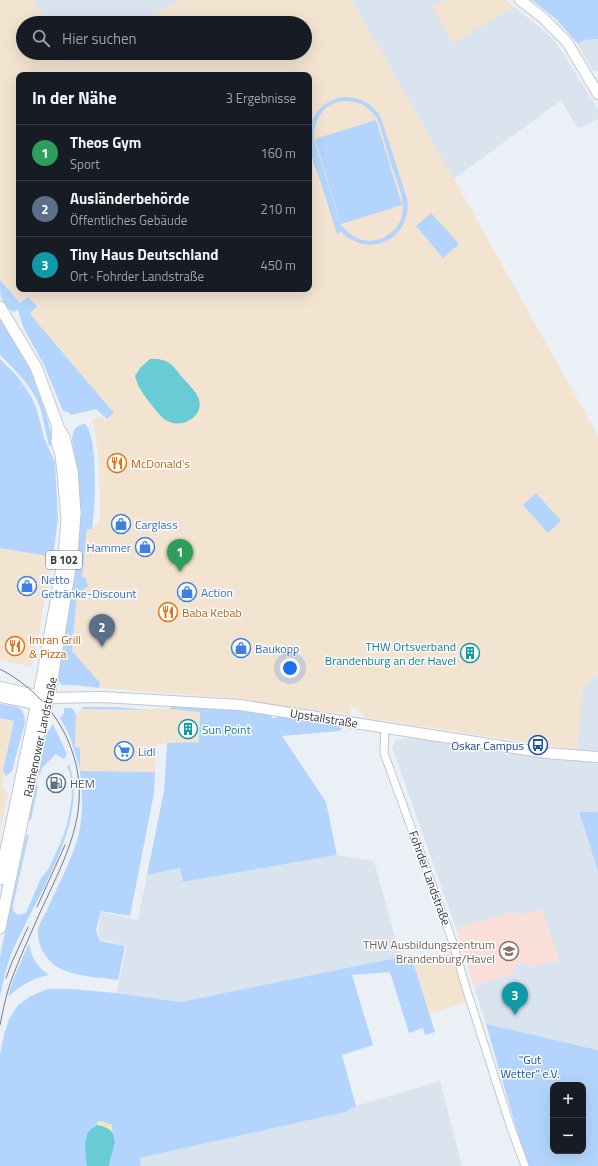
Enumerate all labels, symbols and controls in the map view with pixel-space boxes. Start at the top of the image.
search box [16,16,312,60]
icon: search [30,27,52,49]
text: Hier suchen [62,27,137,50]
text: In der Nähe [32,85,117,111]
text: 3 Ergebnisse [226,88,296,108]
text: Theos Gym [70,131,141,154]
text: 1 [41,143,49,163]
text: 160 m [260,143,296,163]
text: Sport [70,154,100,174]
text: Ausländerbehörde [70,187,189,210]
text: 2 [41,199,49,219]
text: 210 m [260,199,296,219]
text: Öffentliches Gebäude [70,210,187,230]
text: Tiny Haus Deutschland [70,243,219,266]
text: 3 [41,255,49,275]
text: 450 m [260,255,296,275]
text: Ort · Fohrder Landstraße [70,266,204,286]
restaurant icon: McDonald's [106,452,128,474]
place label: McDonald's [131,454,190,473]
shop icon: Carglass [110,513,132,535]
place label: Carglass [135,515,178,534]
shop icon: Hammer [134,536,156,558]
place label: Hammer [87,538,131,557]
pin: 1 [167,539,193,572]
road number: B 102 [46,551,82,569]
place label: Netto Getränke-Discount [41,570,137,603]
shop icon: Netto Getränke-Discount [16,575,38,597]
shop icon: Action [176,581,198,603]
place label: Action [201,583,233,602]
restaurant icon: Baba Kebab [157,601,179,623]
place label: Baba Kebab [182,603,242,622]
pin: 2 [89,614,115,647]
place label: Imran Grill & Pizza [29,630,81,663]
restaurant icon: Imran Grill & Pizza [4,635,26,657]
shop icon: Baukopp [230,637,252,659]
place label: THW Ortsverband Brandenburg an der Havel [325,637,456,670]
place label: Baukopp [255,639,299,658]
building icon: THW Ortsverband Brandenburg an der Havel [459,642,481,664]
your location [280,658,300,678]
street label: Rathenower Landstraße [18,675,62,799]
street label: Upstallstraße [289,703,359,733]
building icon: Sun Point [177,718,199,740]
place label: Sun Point [202,720,251,739]
bus stop icon: Oskar Campus [527,734,549,756]
place label: Oskar Campus [451,736,524,755]
supermarket icon: Lidl [113,740,135,762]
place label: Lidl [138,742,156,761]
fuel station icon: HEM [45,772,67,794]
place label: HEM [70,774,95,793]
street label: Fohrder Landstraße [404,828,456,928]
place label: THW Ausbildungszentrum Brandenburg/Havel [363,935,495,968]
school or university icon: THW Ausbildungszentrum Brandenburg/Havel [498,940,520,962]
pin: 3 [502,982,528,1015]
park label: "Gut Wetter" e.V. [500,1050,560,1083]
map controls [550,1082,586,1154]
button: + [550,1082,586,1118]
button: − [550,1118,586,1154]

